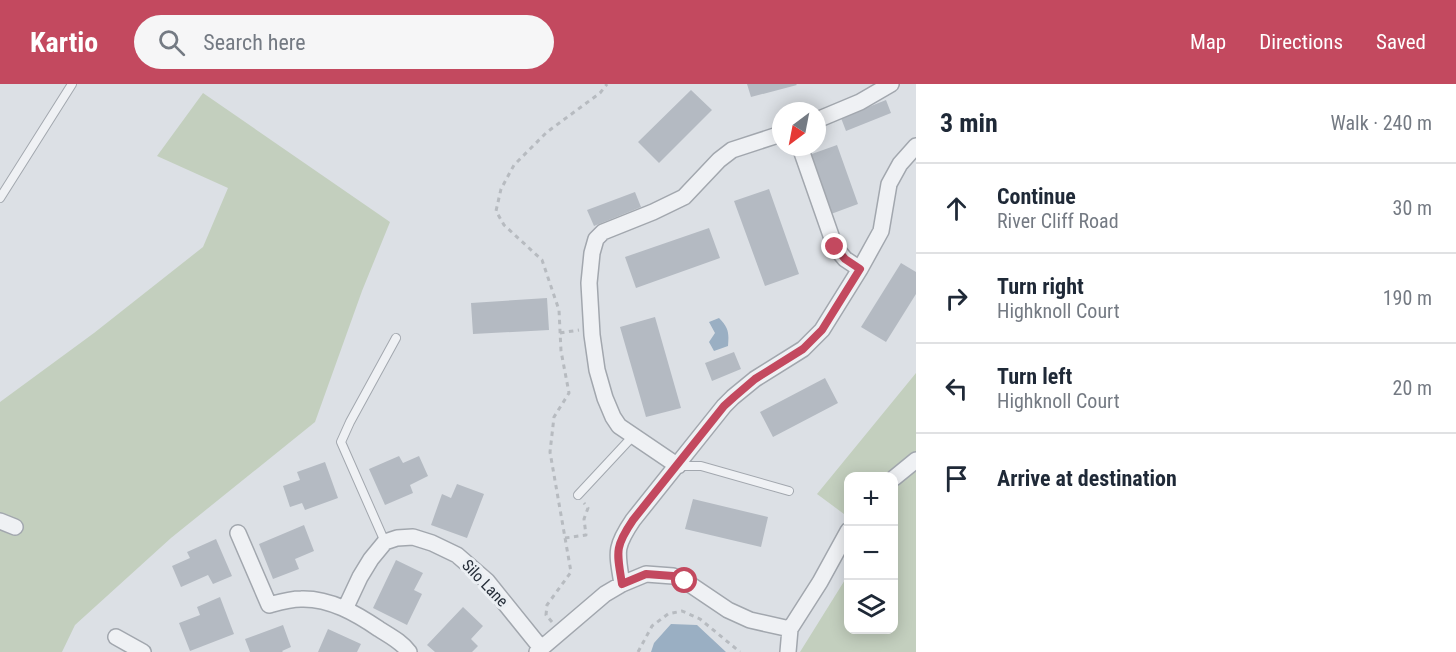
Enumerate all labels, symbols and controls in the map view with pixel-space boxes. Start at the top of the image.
search box [134,15,554,69]
text: Kartio [30,26,98,59]
icon: search [155,26,188,59]
text: Search here [203,30,306,55]
text: Map [1190,30,1226,54]
text: Directions [1259,30,1343,54]
text: Saved [1376,30,1426,54]
north arrow [772,102,826,156]
text: 3 min [940,108,998,138]
text: Walk · 240 m [1331,111,1432,135]
text: Continue [997,184,1076,209]
icon: ahead [940,192,973,225]
text: 30 m [1393,196,1432,220]
text: River Cliff Road [997,209,1119,233]
route end [821,233,847,259]
text: Turn right [997,274,1084,299]
icon: right [940,282,973,315]
text: 190 m [1383,286,1432,310]
text: Highknoll Court [997,299,1120,323]
text: Turn left [997,364,1072,389]
icon: left [940,372,973,405]
text: 20 m [1393,376,1432,400]
text: Highknoll Court [997,389,1120,413]
icon: arrive [940,462,973,495]
text: Arrive at destination [997,466,1177,491]
map controls [844,472,898,634]
button: + [844,472,898,526]
button: − [844,526,898,580]
street label: Silo Lane [458,556,512,610]
route start [671,567,697,593]
button: layers [844,580,898,634]

